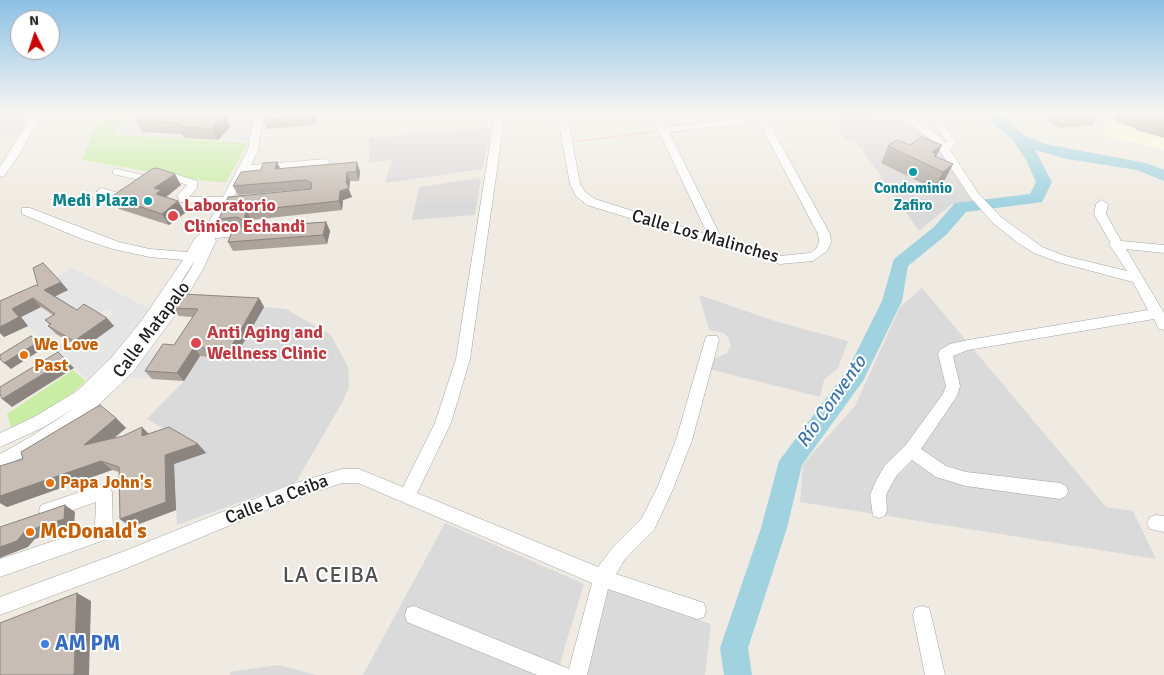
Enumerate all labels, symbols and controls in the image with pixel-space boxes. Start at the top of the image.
north arrow [10,10,60,60]
text: N [29,12,39,29]
marker: Condominio Zafiro [907,166,919,178]
place label: Condominio Zafiro [874,180,952,215]
place label: Medi Plaza [52,190,138,212]
marker: Medi Plaza [142,195,154,207]
place label: Laboratorio Clinico Echandi [184,195,305,238]
street label: Calle Los Malinches [629,206,781,268]
marker: Laboratorio Clinico Echandi [166,209,180,223]
street label: Calle Matapalo [109,278,195,382]
place label: Anti Aging and Wellness Clinic [207,322,327,364]
place label: We Love Past [34,334,98,376]
marker: Anti Aging and Wellness Clinic [189,336,203,350]
marker: We Love Past [18,349,30,361]
water label: Río Convento [792,352,872,452]
street label: Calle La Ceiba [222,470,332,530]
place label: Papa John's [60,472,152,494]
marker: Papa John's [44,477,56,489]
place label: McDonald's [40,519,147,545]
marker: McDonald's [24,526,36,538]
district label: LA CEIBA [282,563,380,589]
place label: AM PM [55,631,120,657]
marker: AM PM [39,638,51,650]

